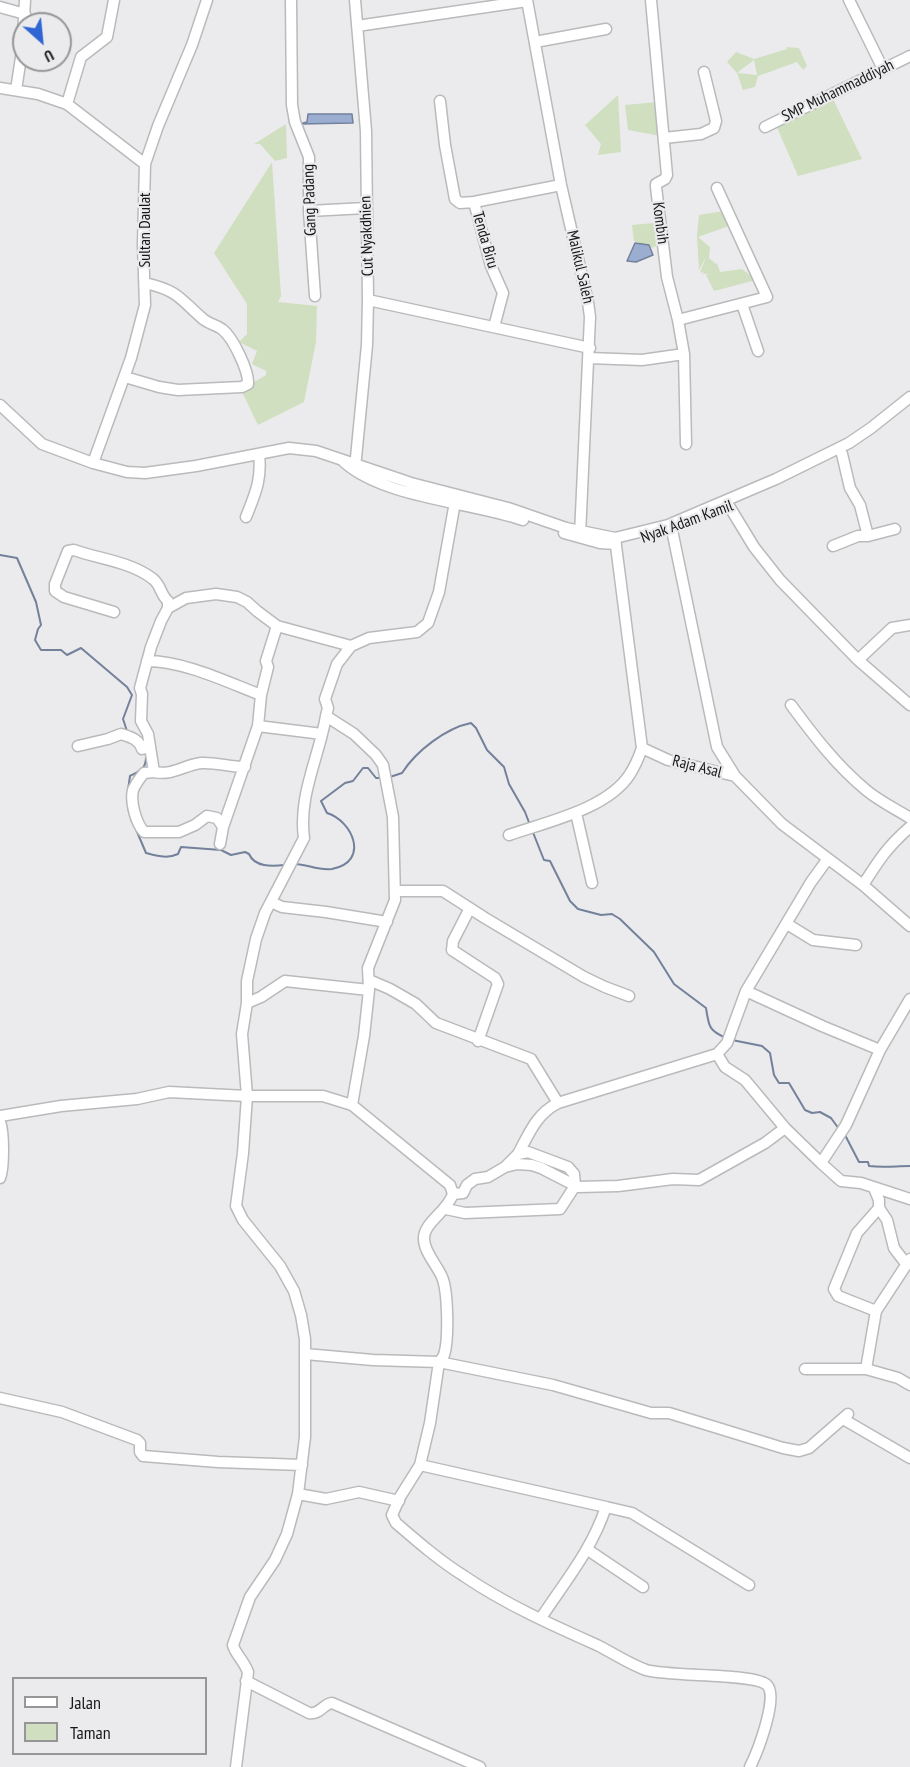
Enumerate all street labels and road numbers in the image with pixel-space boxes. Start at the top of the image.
street label: SMP Muhammaddiyah [779,56,897,126]
street label: Gang Padang [299,164,321,236]
street label: Sultan Daulat [135,192,155,268]
street label: Cut Nyakdhien [356,196,378,276]
street label: Kombih [648,201,672,245]
street label: Tenda Biru [468,209,502,271]
street label: Malikul Saleh [562,228,598,306]
street label: Nyak Adam Kamil [638,496,736,548]
street label: Raja Asal [670,752,724,782]

